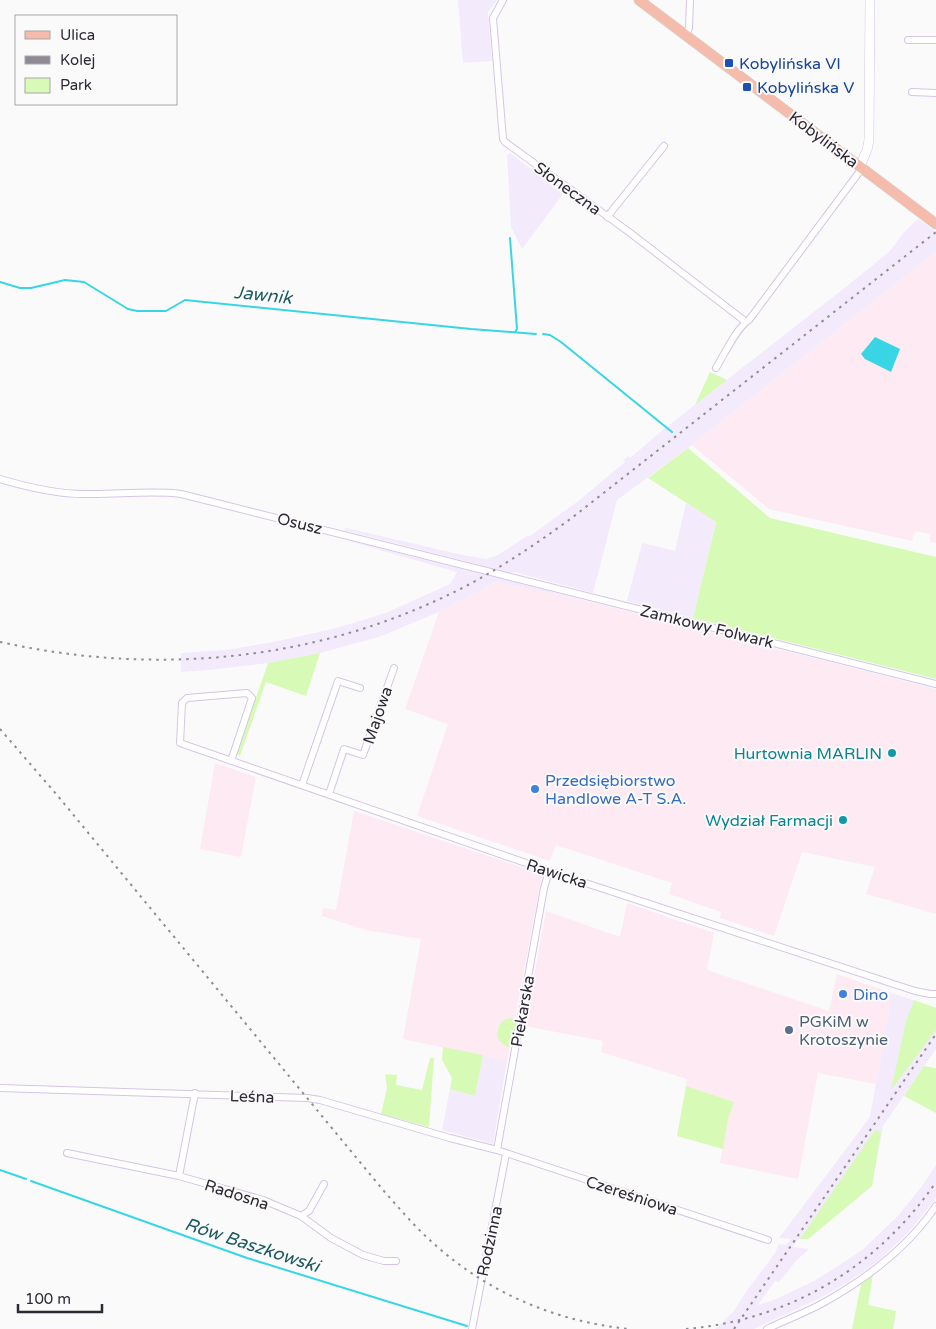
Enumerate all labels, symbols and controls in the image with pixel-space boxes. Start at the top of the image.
legend [15,15,178,105]
text: Ulica [60,26,95,44]
text: Kolej [60,51,95,69]
place label: Kobylińska VI [739,54,841,74]
marker: Kobylińska VI [723,57,735,69]
text: Park [60,76,92,94]
place label: Kobylińska V [757,78,854,98]
marker: Kobylińska V [741,81,753,93]
street label: Kobylińska [785,107,862,172]
street label: Słoneczna [530,158,605,220]
water label: Jawnik [233,281,294,309]
street label: Osusz [275,509,325,539]
street label: Zamkowy Folwark [638,601,776,653]
street label: Majowa [359,684,397,747]
place label: Hurtownia MARLIN [734,744,882,764]
marker: Hurtownia MARLIN [886,747,898,759]
place label: Przedsiębiorstwo Handlowe A-T S.A. [545,771,687,809]
marker: Przedsiębiorstwo Handlowe A-T S.A. [529,783,541,795]
place label: Wydział Farmacji [705,811,833,831]
marker: Wydział Farmacji [837,814,849,826]
street label: Rawicka [524,855,590,893]
street label: Piekarska [507,974,539,1049]
place label: Dino [853,985,888,1005]
marker: Dino [837,988,849,1000]
place label: PGKiM w Krotoszynie [799,1012,888,1050]
marker: PGKiM w Krotoszynie [783,1024,795,1036]
street label: Leśna [229,1086,275,1108]
street label: Czereśniowa [583,1172,680,1220]
street label: Radosna [202,1175,271,1215]
street label: Rodzinna [473,1204,507,1278]
water label: Rów Baszkowski [182,1213,325,1278]
scale bar [18,1282,101,1314]
text: 100 m [25,1290,71,1308]

